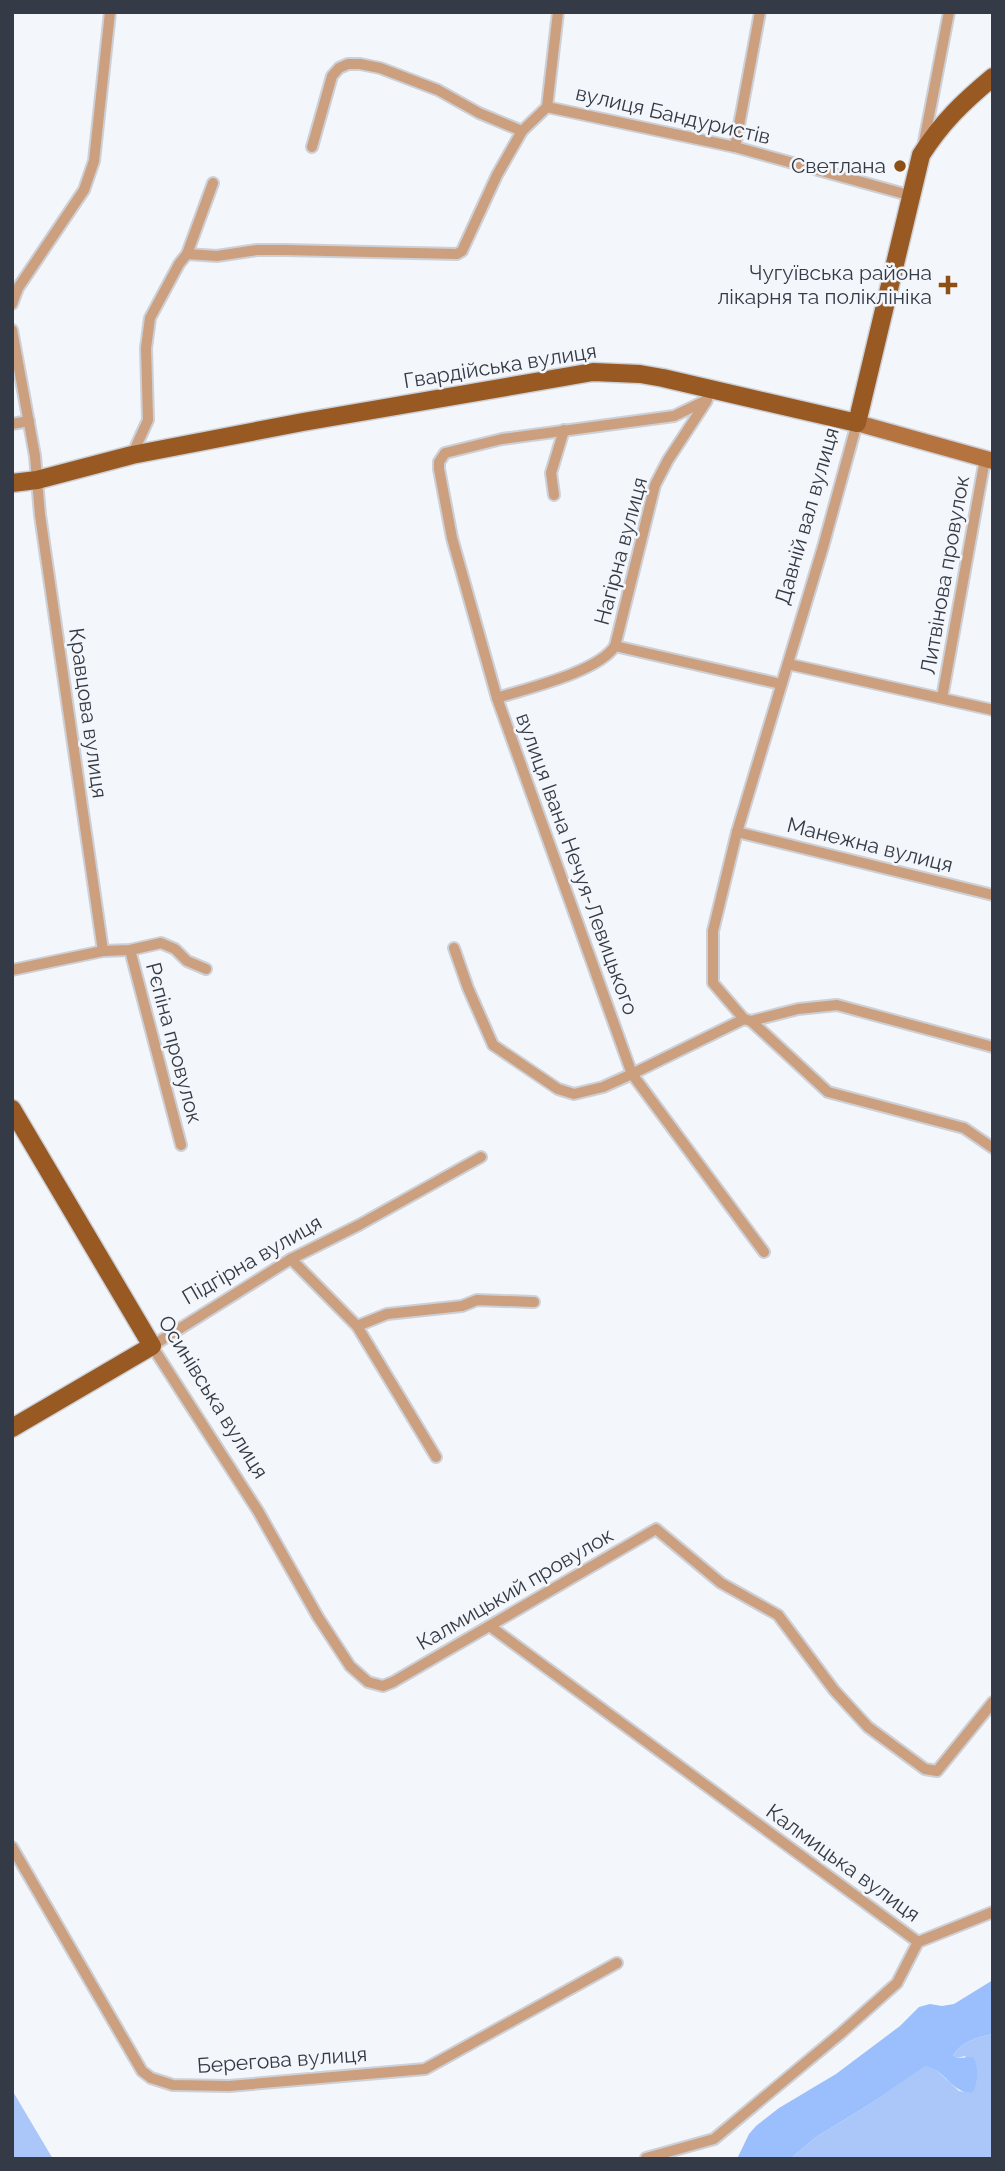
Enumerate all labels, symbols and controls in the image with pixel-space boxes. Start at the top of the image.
street label: вулиця Бандуристів [573,80,773,149]
place label: Светлана [791,153,886,178]
marker: Светлана [892,158,908,174]
place label: Чугуївська района лікарня та поліклініка [717,260,932,309]
marker: Чугуївська района лікарня та поліклініка [938,275,958,295]
street label: Гвардійська вулиця [402,338,598,393]
street label: Давній вал вулиця [769,424,844,607]
street label: Литвінова провулок [915,473,974,676]
street label: Нагірна вулиця [589,474,652,628]
street label: Кравцова вулиця [64,626,113,800]
street label: вулиця Івана Нечуя-Левицького [511,709,644,1018]
street label: Манежна вулиця [785,812,956,877]
street label: Рєпіна провулок [141,960,208,1126]
street label: Підгірна вулиця [178,1210,326,1310]
street label: Осинівська вулиця [153,1311,274,1483]
street label: Калмицький провулок [412,1522,618,1655]
street label: Калмицька вулиця [761,1798,925,1927]
street label: Берегова вулиця [196,2041,368,2078]

